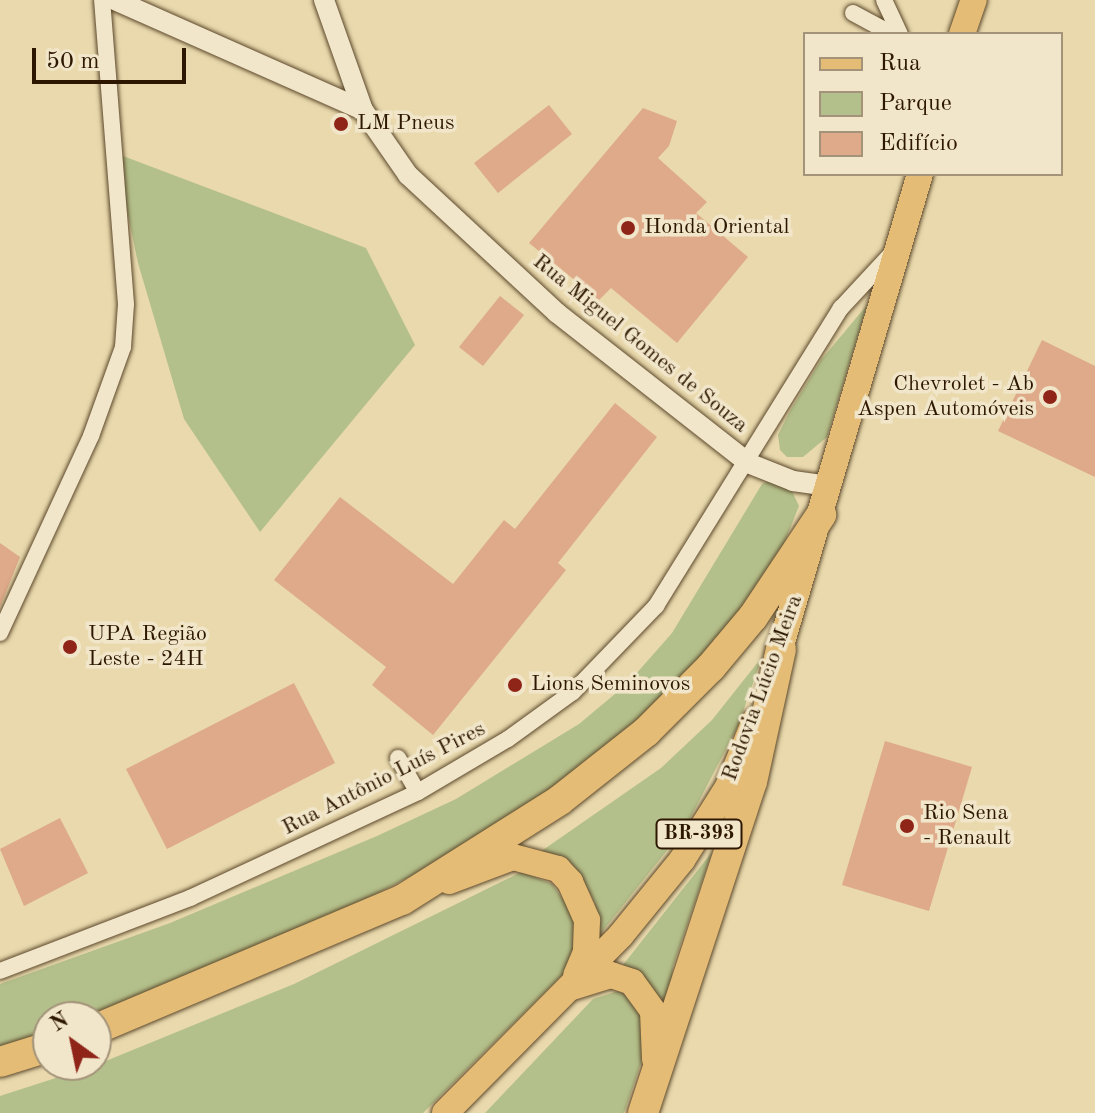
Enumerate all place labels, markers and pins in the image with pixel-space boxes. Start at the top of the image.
place label: LM Pneus [357,111,455,137]
marker: LM Pneus [332,115,350,133]
place label: Honda Oriental [644,215,790,241]
marker: Honda Oriental [619,219,637,237]
place label: Chevrolet - Ab Aspen Automóveis [857,371,1034,422]
marker: Chevrolet - Ab Aspen Automóveis [1041,388,1059,406]
place label: UPA Região Leste - 24H [88,621,207,672]
marker: UPA Região Leste - 24H [59,636,81,658]
place label: Lions Seminovos [531,672,690,698]
marker: Lions Seminovos [506,676,524,694]
place label: Rio Sena - Renault [923,800,1011,852]
marker: Rio Sena - Renault [898,817,916,835]

